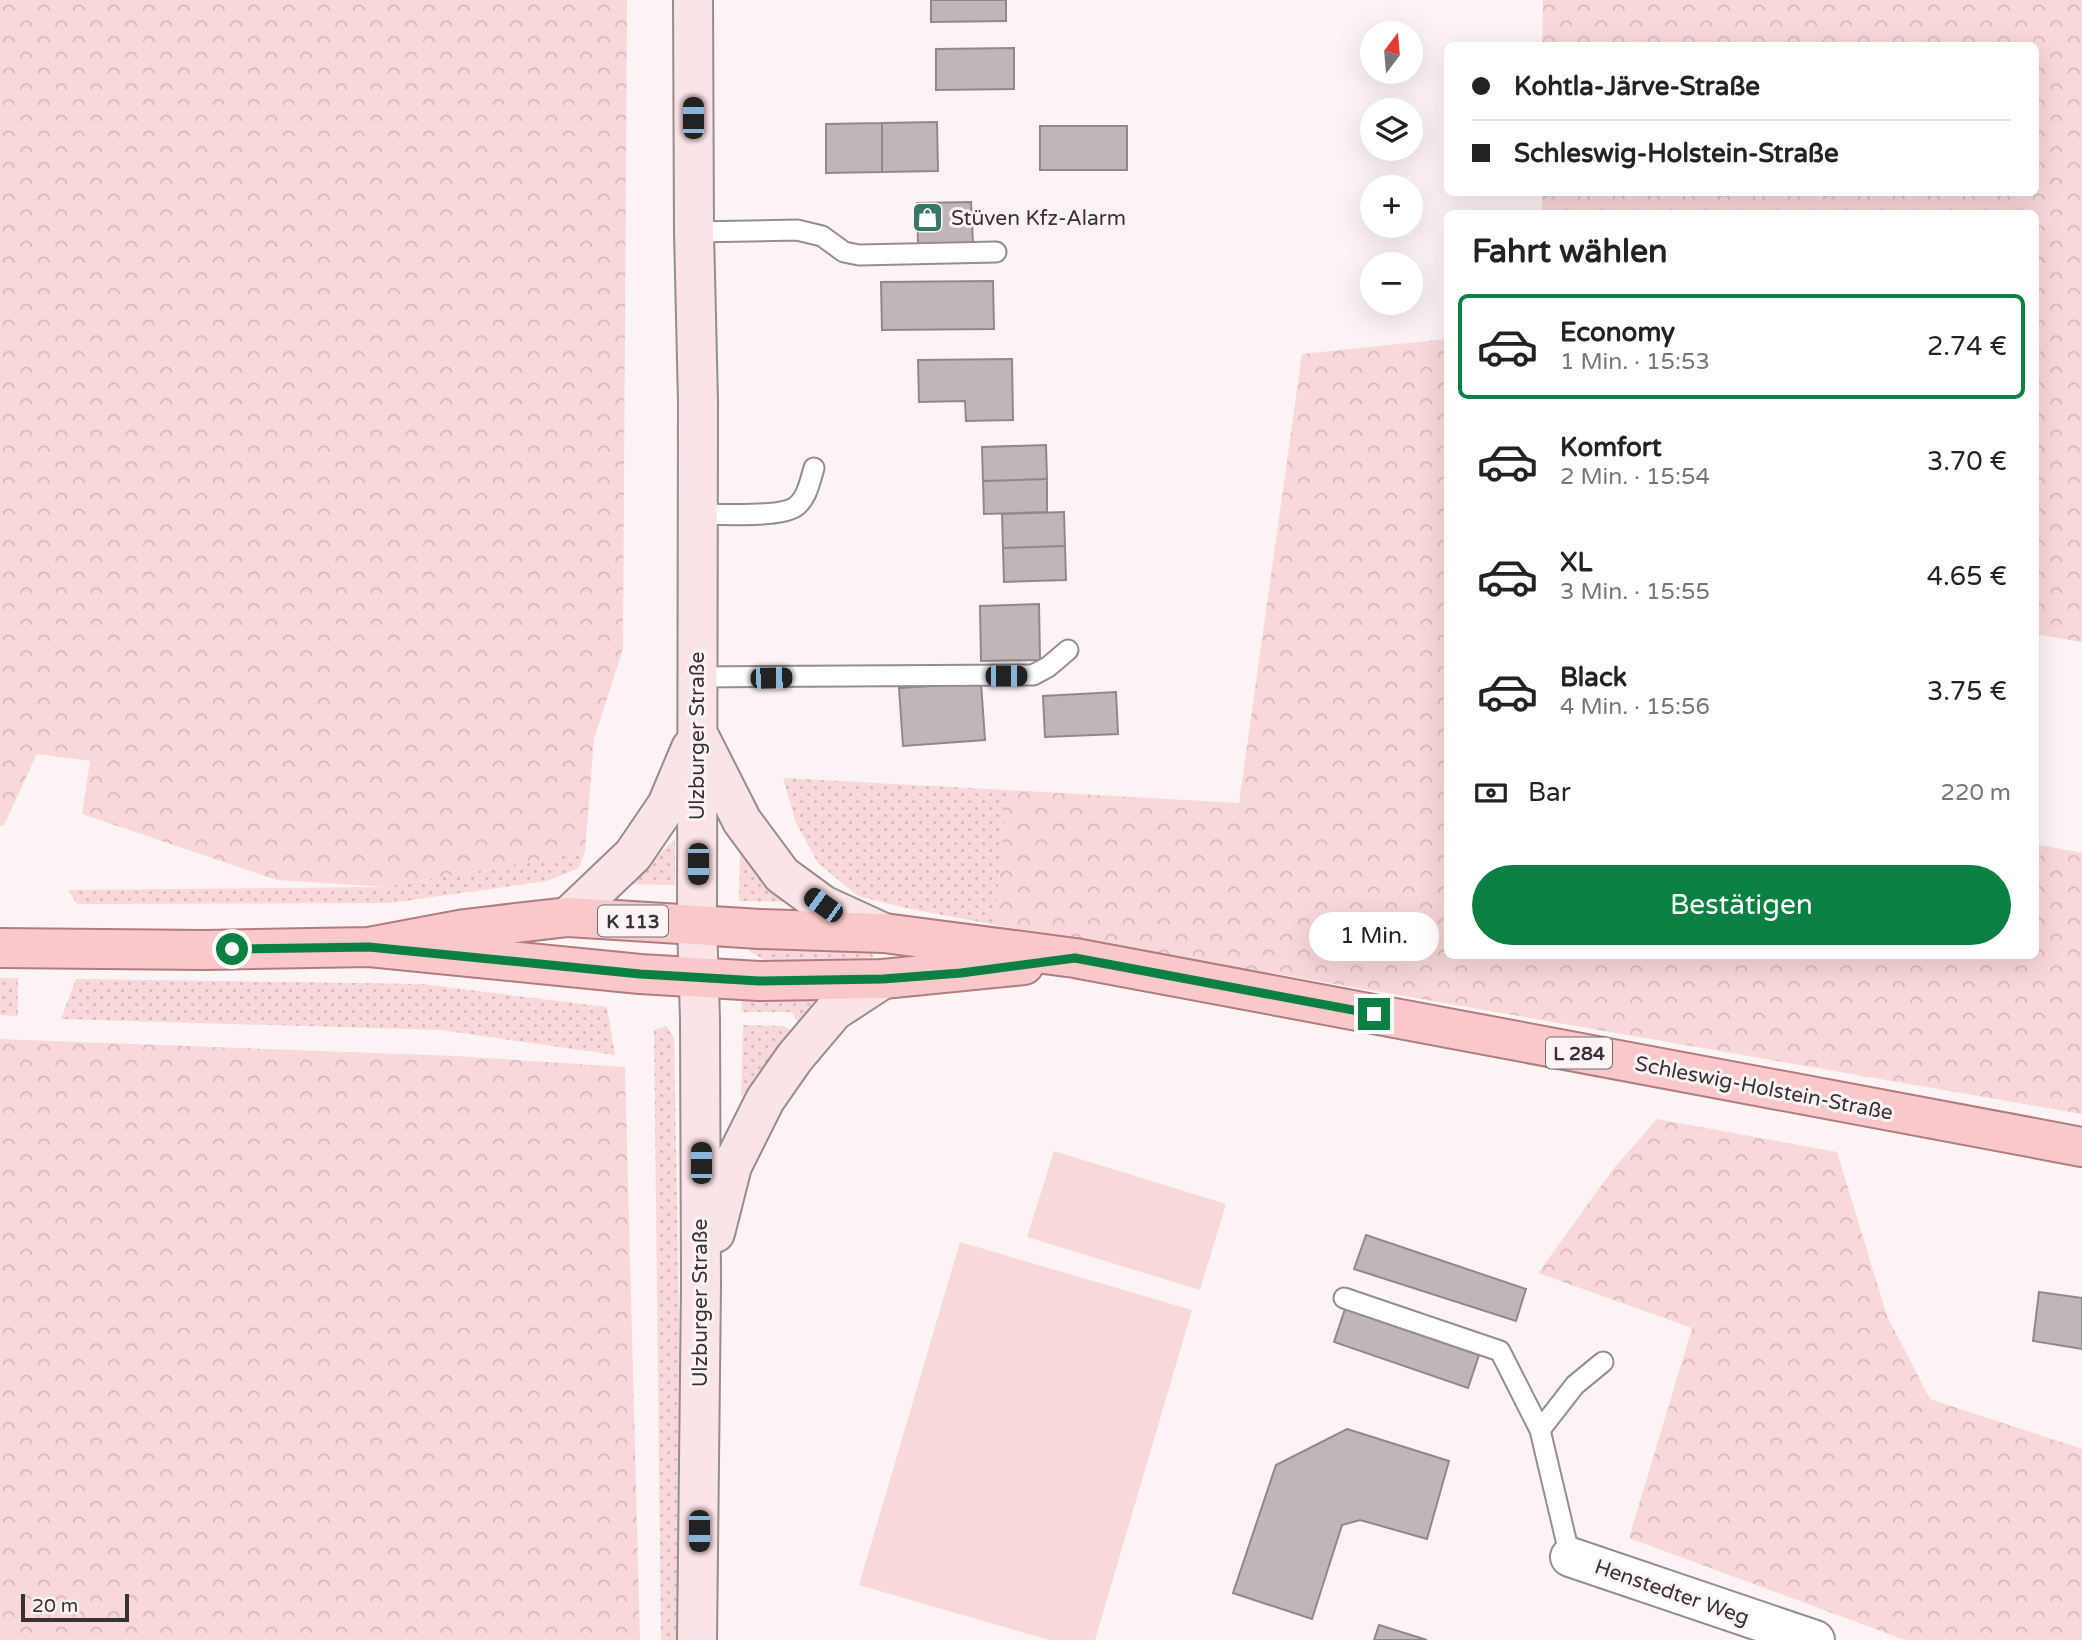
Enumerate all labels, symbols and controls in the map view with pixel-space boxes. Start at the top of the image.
north arrow [1360,21,1423,84]
map controls [1360,21,1423,315]
text: Kohtla-Järve-Straße [1514,71,1760,102]
car [683,97,704,139]
button: layers [1360,98,1423,161]
text: Schleswig-Holstein-Straße [1514,138,1839,169]
button: + [1360,175,1423,238]
shop icon: Stüven Kfz-Alarm [911,201,945,235]
place label: Stüven Kfz-Alarm [951,206,1126,231]
text: Fahrt wählen [1472,233,1668,271]
button: − [1360,252,1423,315]
icon: car [1476,315,1539,378]
text: Economy [1560,317,1675,348]
text: 2.74 € [1927,331,2007,362]
text: 1 Min. · 15:53 [1560,348,1710,376]
icon: car [1476,430,1539,493]
text: Komfort [1560,432,1662,463]
text: 3.70 € [1927,446,2007,477]
text: 2 Min. · 15:54 [1560,463,1710,491]
icon: car [1476,545,1539,608]
text: XL [1560,547,1592,578]
text: 4.65 € [1927,561,2007,592]
text: 3 Min. · 15:55 [1560,578,1710,606]
street label: Ulzburger Straße [685,652,710,820]
icon: car [1476,660,1539,723]
text: Black [1560,662,1627,693]
car [986,666,1028,687]
car [750,667,793,689]
text: 3.75 € [1927,676,2007,707]
text: 4 Min. · 15:56 [1560,693,1710,721]
icon: cash [1472,774,1510,812]
text: Bar [1528,777,1571,808]
text: 220 m [1941,779,2011,807]
car [688,843,709,885]
button: Bestätigen [1472,865,2011,945]
car [800,884,847,926]
road number: K 113 [598,906,668,937]
callout: 1 Min. [1309,912,1439,962]
text: 1 Min. [1340,922,1408,950]
route start [216,933,248,965]
route end [1358,998,1390,1030]
road number: L 284 [1546,1037,1612,1068]
street label: Schleswig-Holstein-Straße [1633,1051,1895,1126]
car [691,1142,712,1184]
street label: Ulzburger Straße [688,1219,713,1387]
car [689,1510,710,1552]
street label: Henstedter Weg [1591,1554,1752,1631]
scale bar [21,1591,130,1623]
text: 20 m [32,1595,78,1617]

